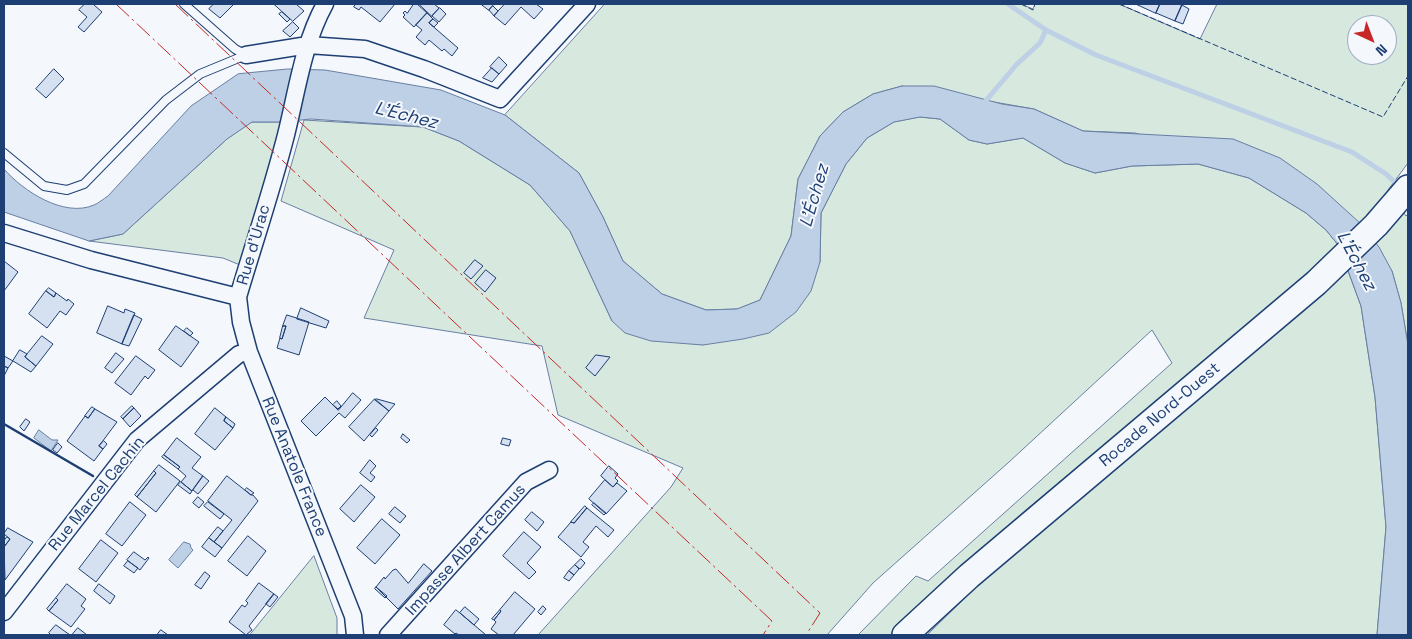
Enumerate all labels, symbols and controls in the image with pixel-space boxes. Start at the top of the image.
north arrow [1347,15,1397,65]
text: N [1372,40,1391,60]
water label: L'Échez [372,98,440,134]
water label: L'Échez [796,162,834,230]
street label: Rue d'Urac [233,203,275,287]
water label: L'Échez [1331,228,1381,294]
street label: Rocade Nord-Ouest [1096,359,1224,471]
street label: Rue Anatole France [257,394,331,540]
street label: Rue Marcel Cachin [45,433,149,555]
street label: Impasse Albert Camus [402,480,530,620]

